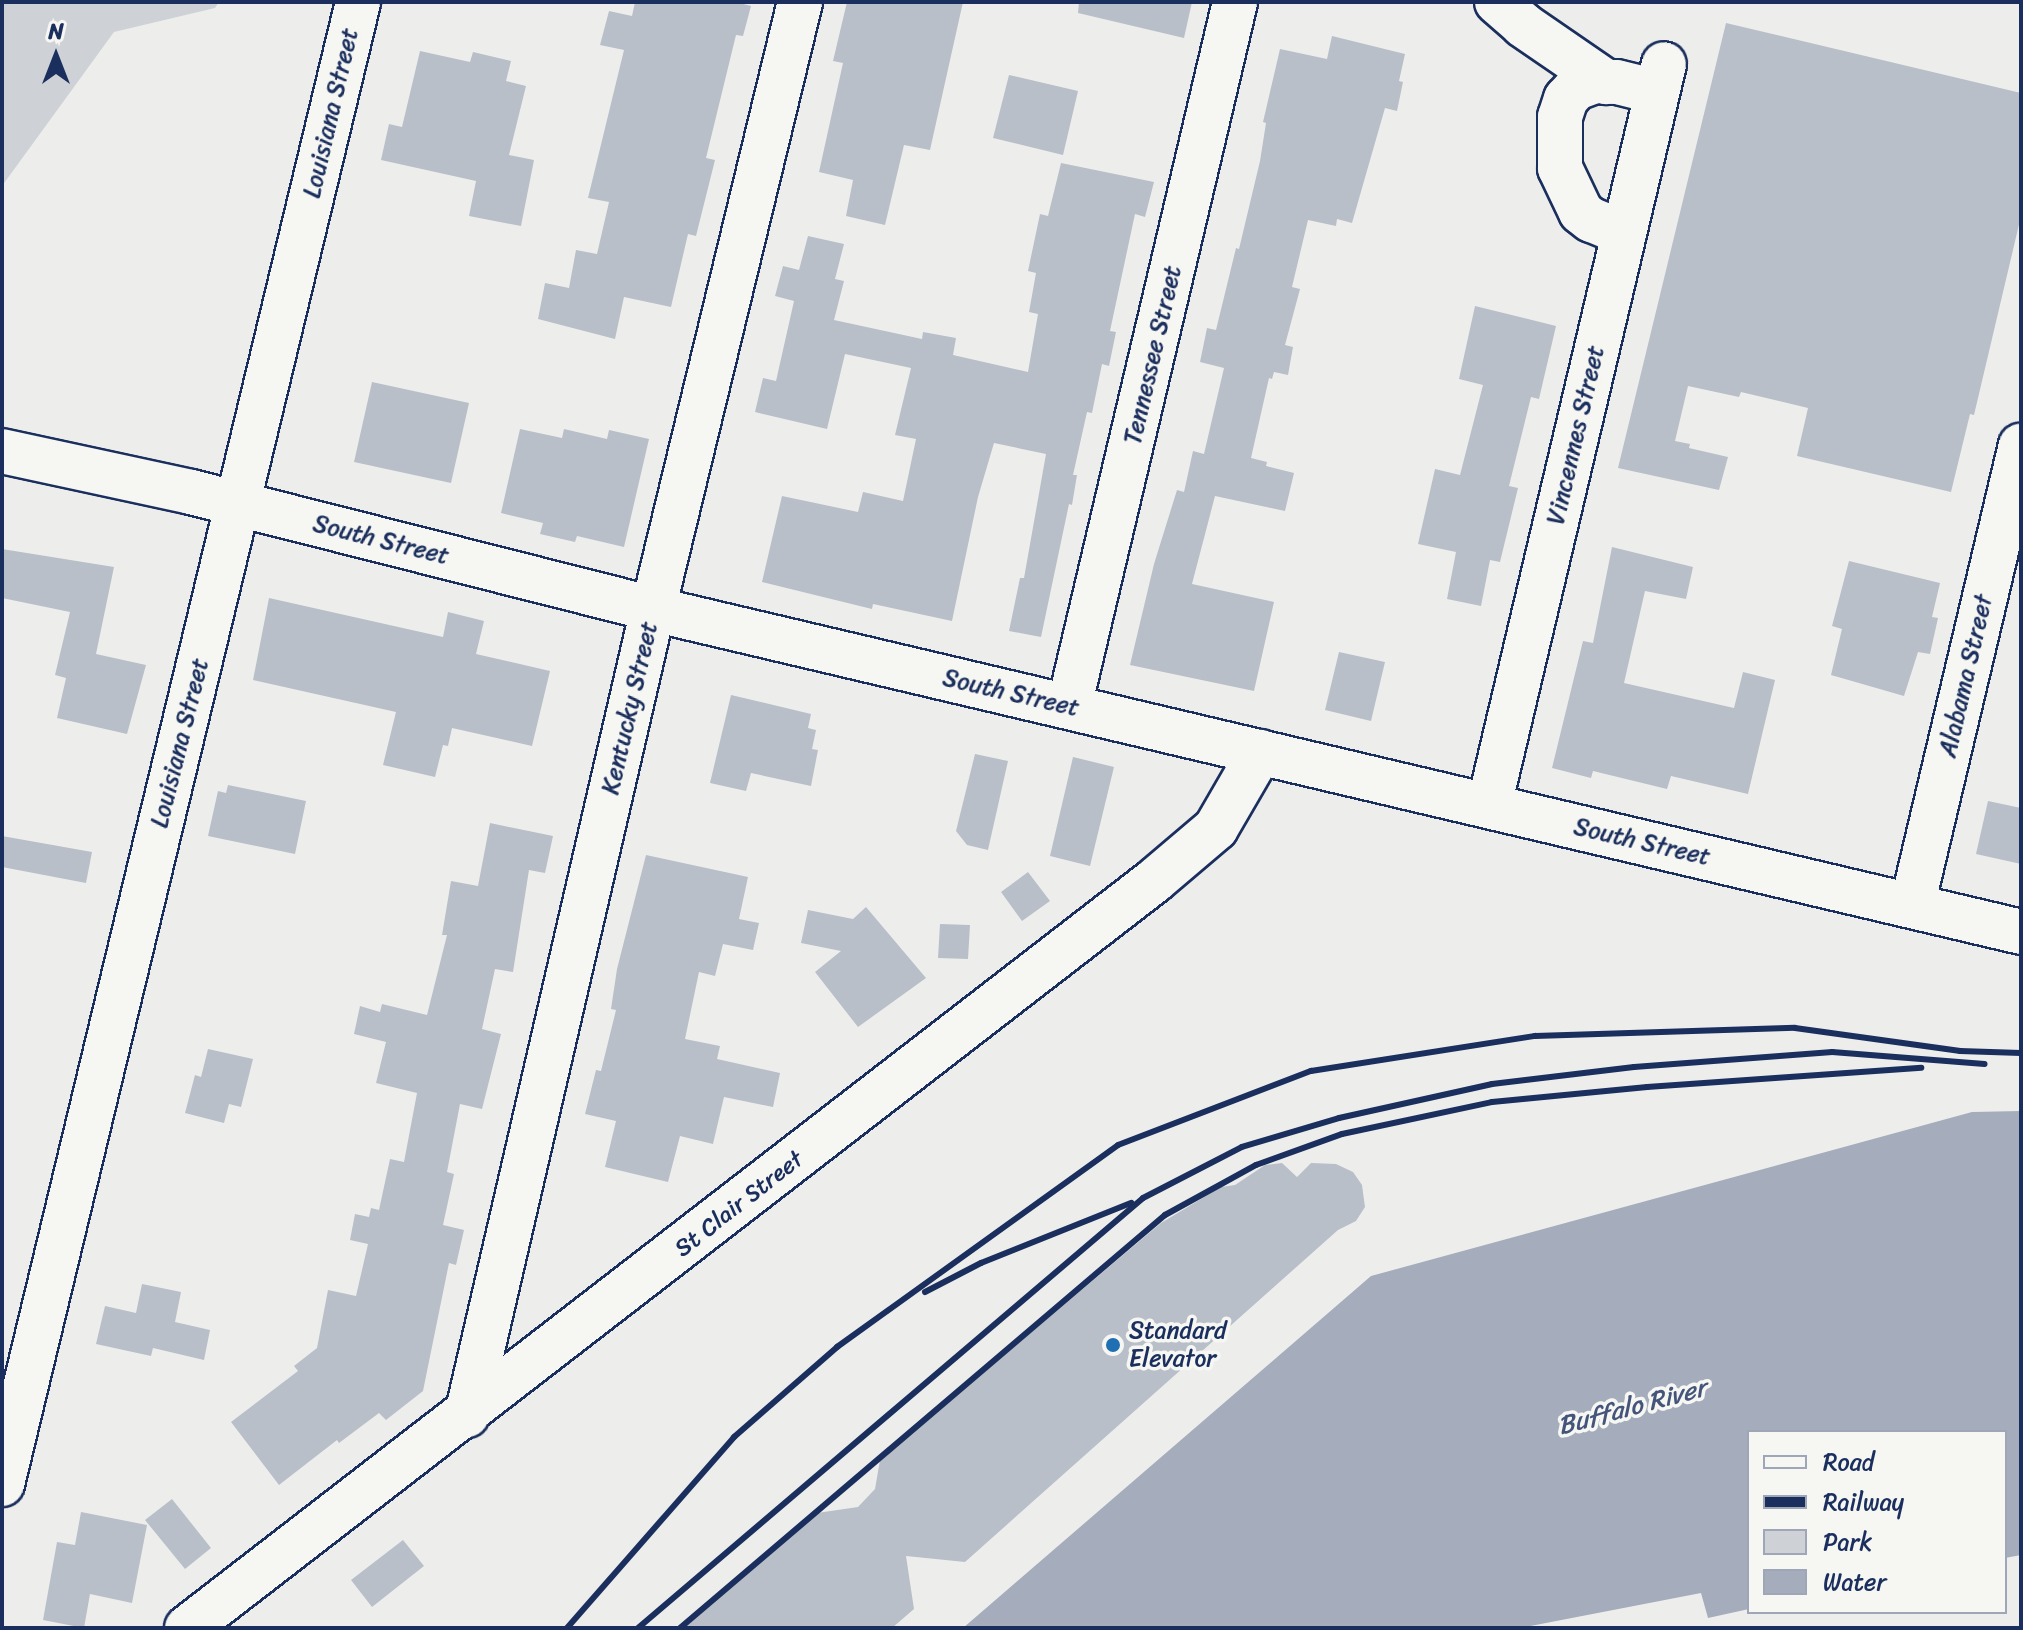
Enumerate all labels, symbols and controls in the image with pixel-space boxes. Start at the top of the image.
text: N [48,12,64,51]
north arrow [16,16,96,96]
street label: Louisiana Street [297,25,365,201]
street label: Tennessee Street [1118,263,1188,447]
street label: Vincennes Street [1541,343,1611,527]
street label: South Street [310,509,452,571]
street label: Alabama Street [1933,592,1999,760]
street label: Kentucky Street [596,619,664,797]
street label: Louisiana Street [145,655,215,831]
street label: South Street [940,663,1082,723]
street label: South Street [1571,812,1713,872]
street label: St Clair Street [668,1144,810,1264]
place label: Standard Elevator [1129,1317,1227,1373]
marker: Standard Elevator [1104,1336,1122,1354]
water label: Buffalo River [1554,1372,1710,1442]
legend [1747,1430,2007,1614]
text: Road [1823,1441,1874,1483]
text: Railway [1823,1481,1904,1523]
text: Park [1823,1521,1872,1563]
text: Water [1823,1561,1886,1603]

